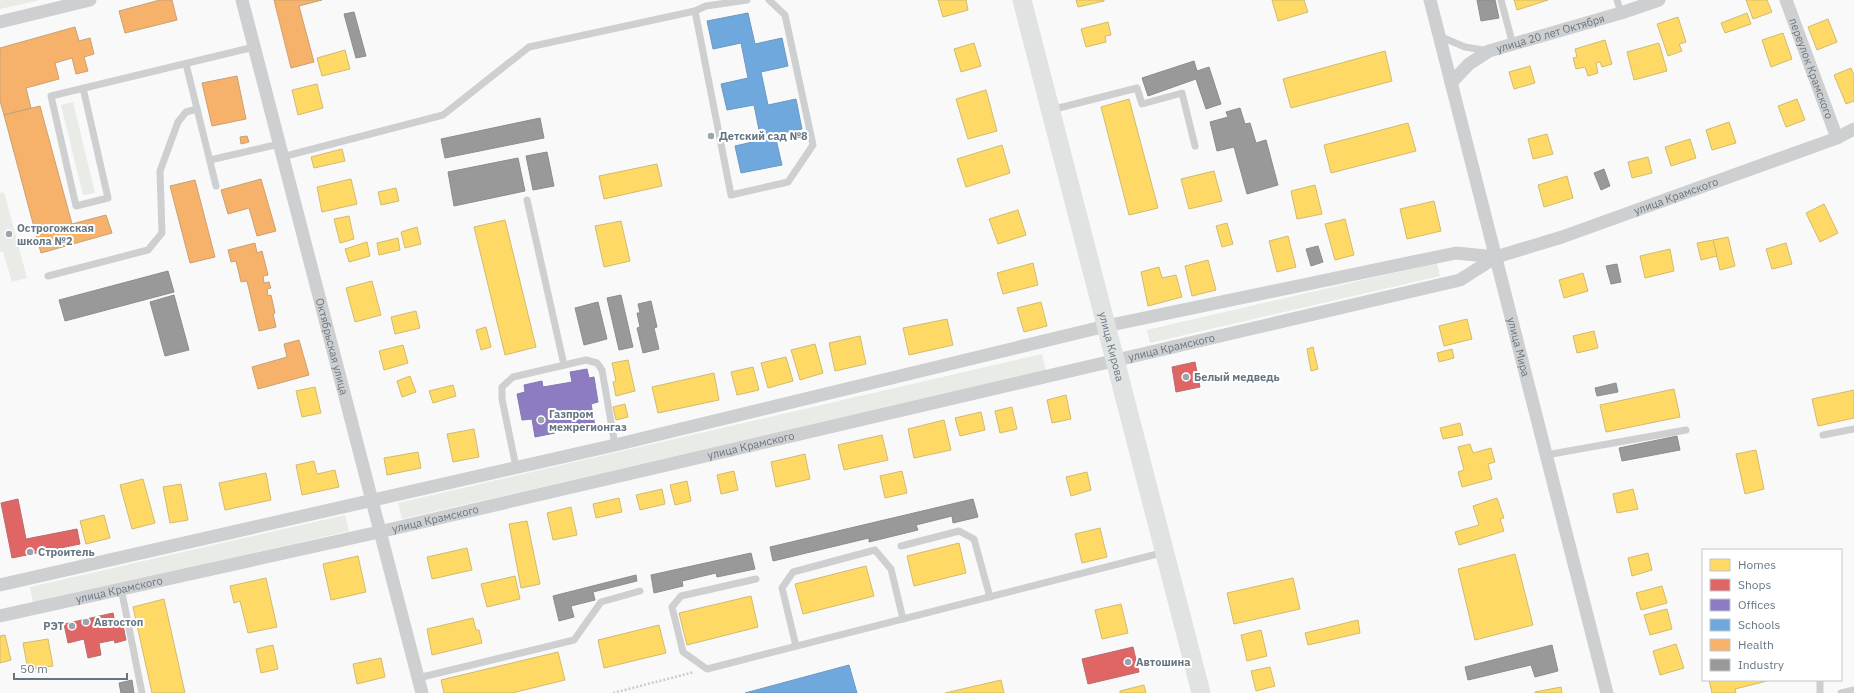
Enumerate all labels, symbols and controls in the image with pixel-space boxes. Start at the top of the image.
street label: улица 20 лет Октября [1495,11,1606,56]
street label: переулок Крамского [1786,16,1836,121]
place label: Детский сад №8 [719,129,808,143]
marker: Детский сад №8 [706,131,716,141]
street label: улица Крамского [1632,174,1720,218]
place label: Острогожская школа №2 [17,221,94,248]
marker: Острогожская школа №2 [4,229,14,239]
street label: Октябрьская улица [313,297,351,397]
street label: улица Кирова [1096,310,1127,383]
street label: улица Мира [1504,316,1533,378]
street label: улица Крамского [1127,330,1216,364]
place label: Белый медведь [1194,370,1280,384]
marker: Белый медведь [1181,372,1191,382]
place label: Газпром межрегионгаз [549,407,627,434]
marker: Газпром межрегионгаз [536,415,546,425]
street label: улица Крамского [706,428,796,462]
street label: улица Крамского [391,502,480,536]
place label: Строитель [38,545,95,559]
marker: Строитель [25,547,35,557]
legend [1702,549,1842,681]
text: Homes [1738,557,1776,572]
street label: улица Крамского [74,573,164,606]
text: Shops [1738,577,1771,592]
text: Offices [1738,597,1776,612]
place label: Автостоп [94,615,143,629]
marker: Автостоп [81,617,91,627]
text: Schools [1738,617,1781,632]
place label: РЭТ [43,619,65,633]
marker: РЭТ [67,621,77,631]
text: Health [1738,637,1774,652]
scale bar [14,655,127,681]
place label: Автошина [1136,655,1190,669]
marker: Автошина [1123,657,1133,667]
text: Industry [1738,657,1784,672]
text: 50 m [20,661,48,676]

